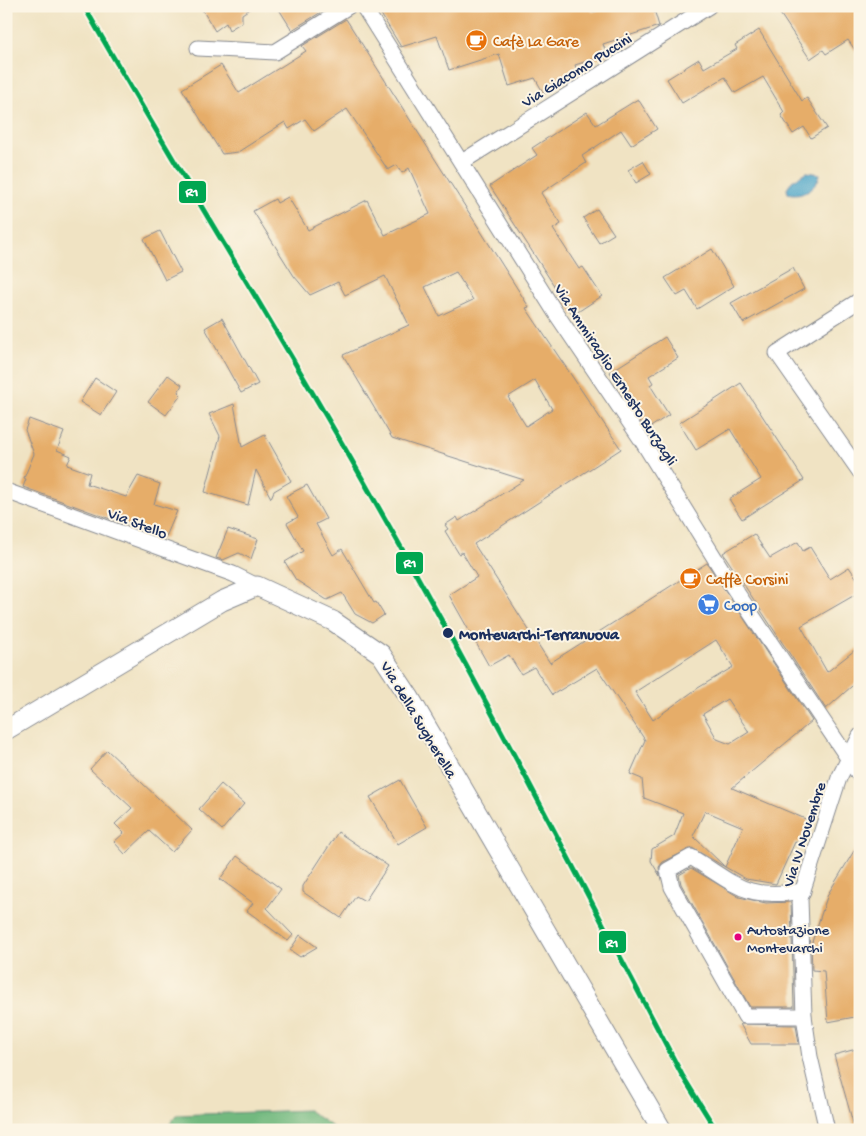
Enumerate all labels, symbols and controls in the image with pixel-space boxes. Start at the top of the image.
cafe icon: Cafè La Gare [465,28,489,52]
street label: Via Giacomo Puccini [518,30,637,114]
place label: Cafè La Gare [493,34,580,53]
line badge: R1 [178,180,207,204]
text: R1 [185,185,199,202]
street label: Via Ammiraglio Ernesto Burzagli [548,281,680,470]
street label: Via Stello [103,505,169,545]
line badge: R1 [395,551,424,575]
text: R1 [403,556,417,573]
cafe icon: Caffè Corsini [678,566,702,590]
place label: Caffè Corsini [706,572,788,591]
supermarket icon: Coop [696,592,720,616]
place label: Coop [724,598,757,617]
marker: Montevarchi-Terranuova [441,626,455,640]
place label: Montevarchi-Terranuova [459,627,620,646]
street label: Via della Sugherella [374,658,460,784]
street label: Via IV Novembre [780,779,832,891]
place label: Autostazione Montevarchi [747,922,830,958]
line badge: R1 [598,930,627,954]
marker: Autostazione Montevarchi [733,932,743,942]
text: R1 [605,936,619,953]

